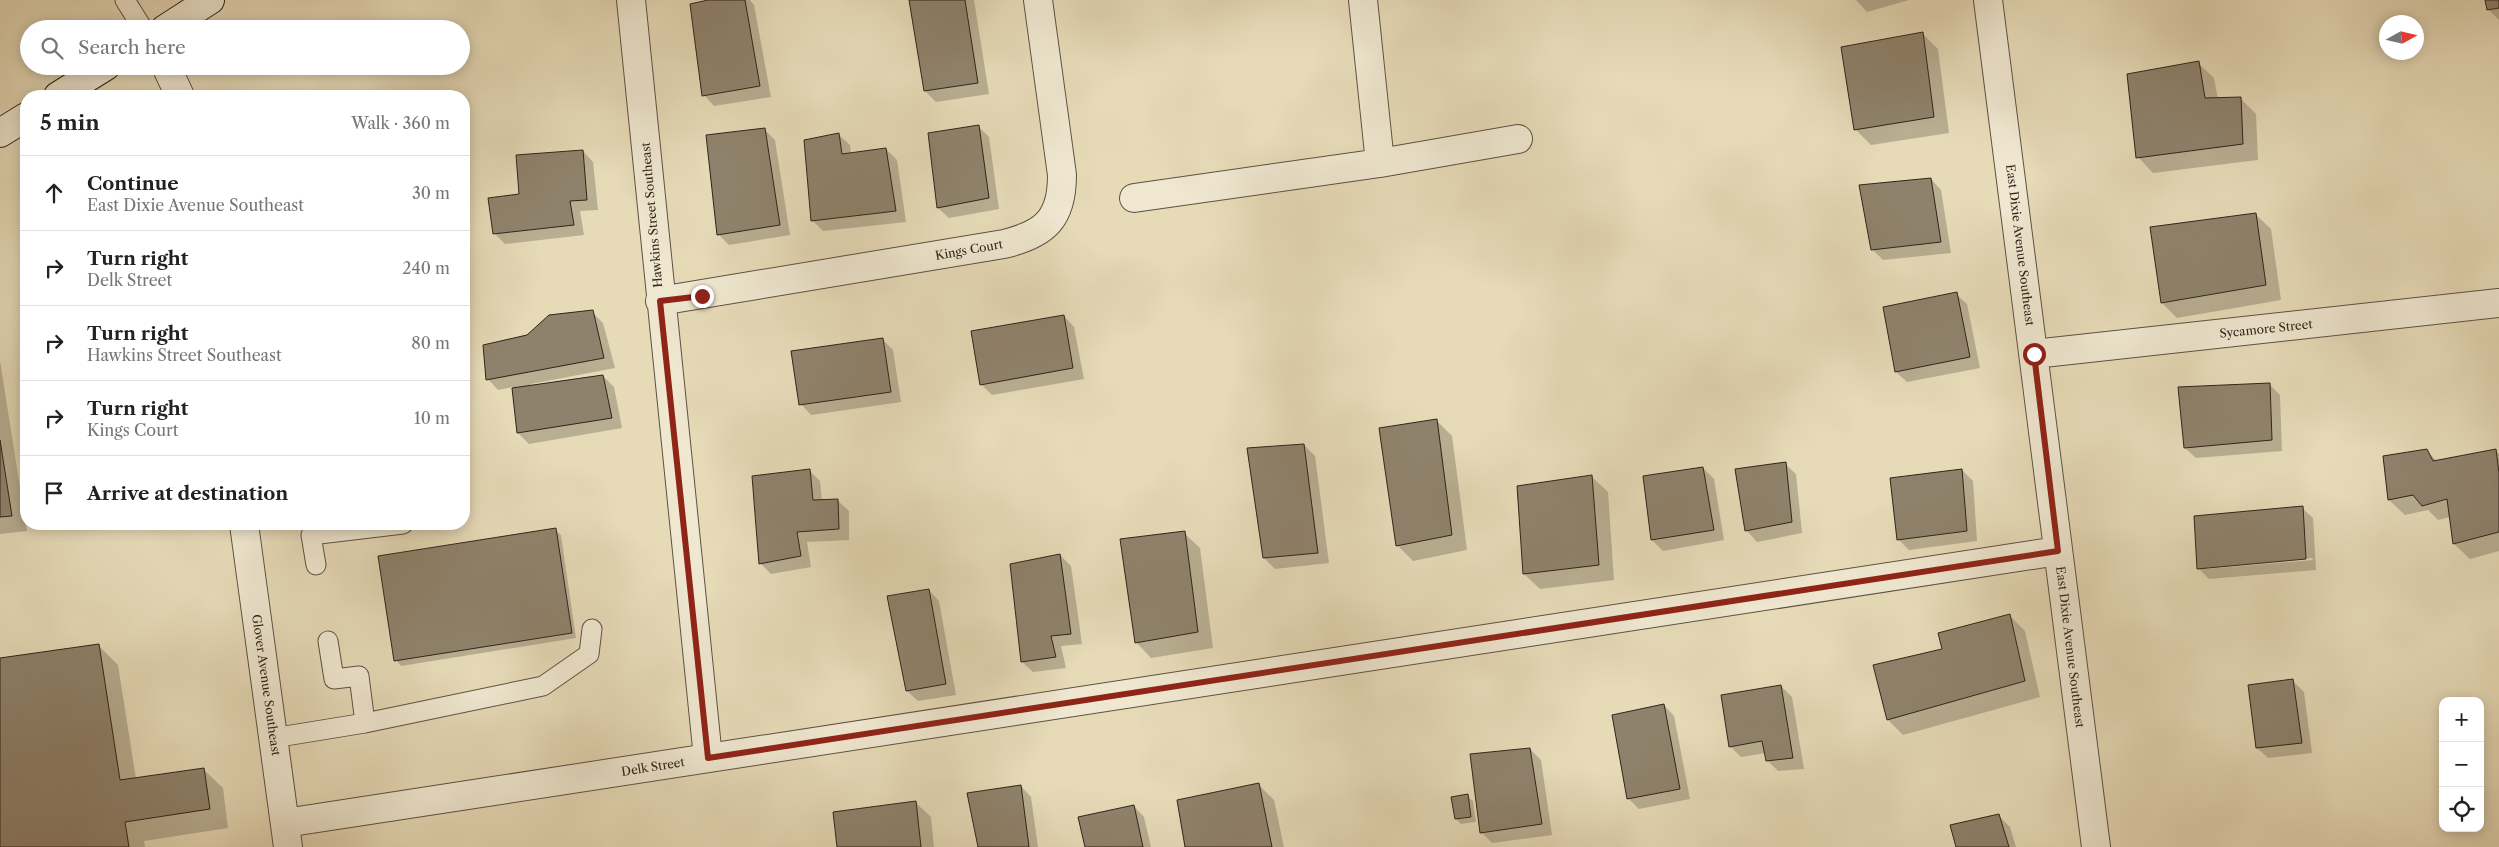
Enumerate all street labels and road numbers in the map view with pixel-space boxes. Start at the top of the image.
street label: Hawkins Street Southeast [638,141,665,288]
street label: East Dixie Avenue Southeast [2003,163,2038,327]
street label: Kings Court [934,236,1005,263]
street label: Sycamore Street [2219,316,2314,341]
street label: East Dixie Avenue Southeast [2053,565,2088,729]
street label: Glover Avenue Southeast [249,613,284,757]
street label: Delk Street [620,754,686,779]

